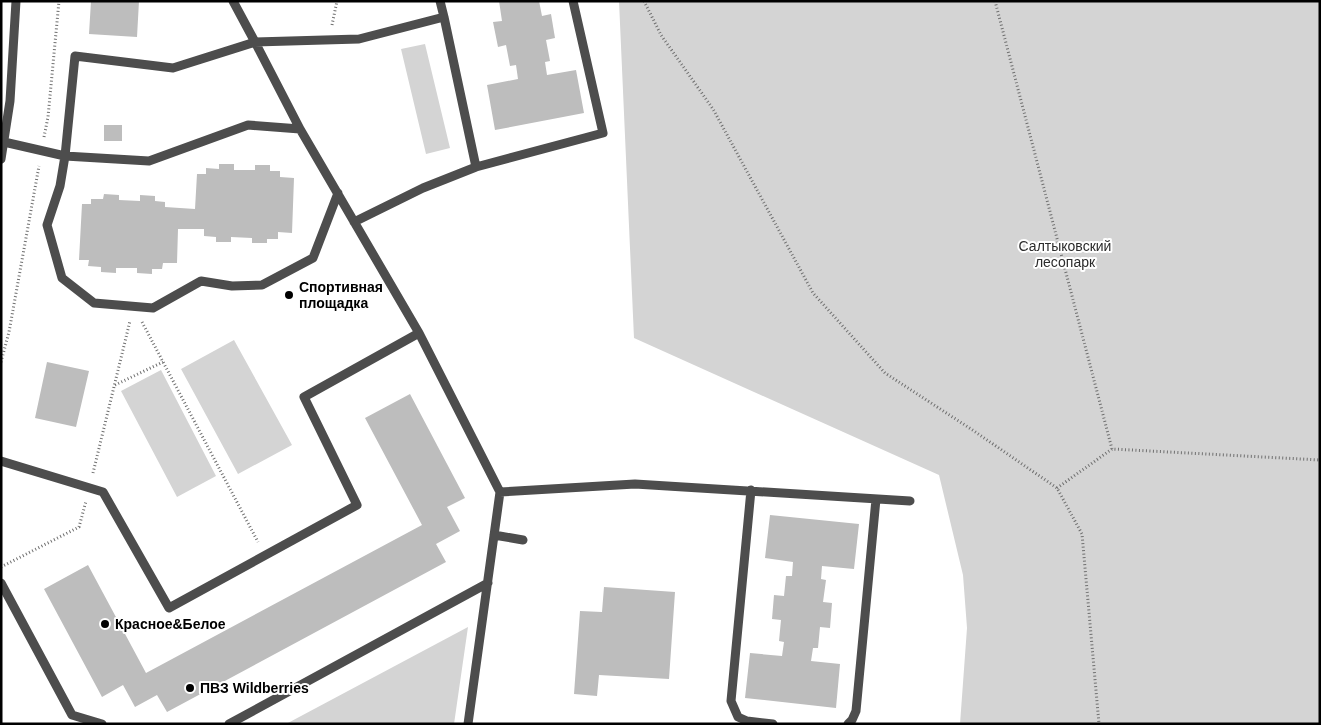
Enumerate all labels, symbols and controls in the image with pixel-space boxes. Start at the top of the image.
park label: Салтыковский лесопарк [1019,238,1111,270]
place label: Спортивная площадка [299,279,383,311]
marker: Спортивная площадка [283,289,295,301]
place label: Красное&Белое [115,616,226,632]
marker: Красное&Белое [99,618,111,630]
place label: ПВЗ Wildberries [200,680,309,696]
marker: ПВЗ Wildberries [184,682,196,694]

